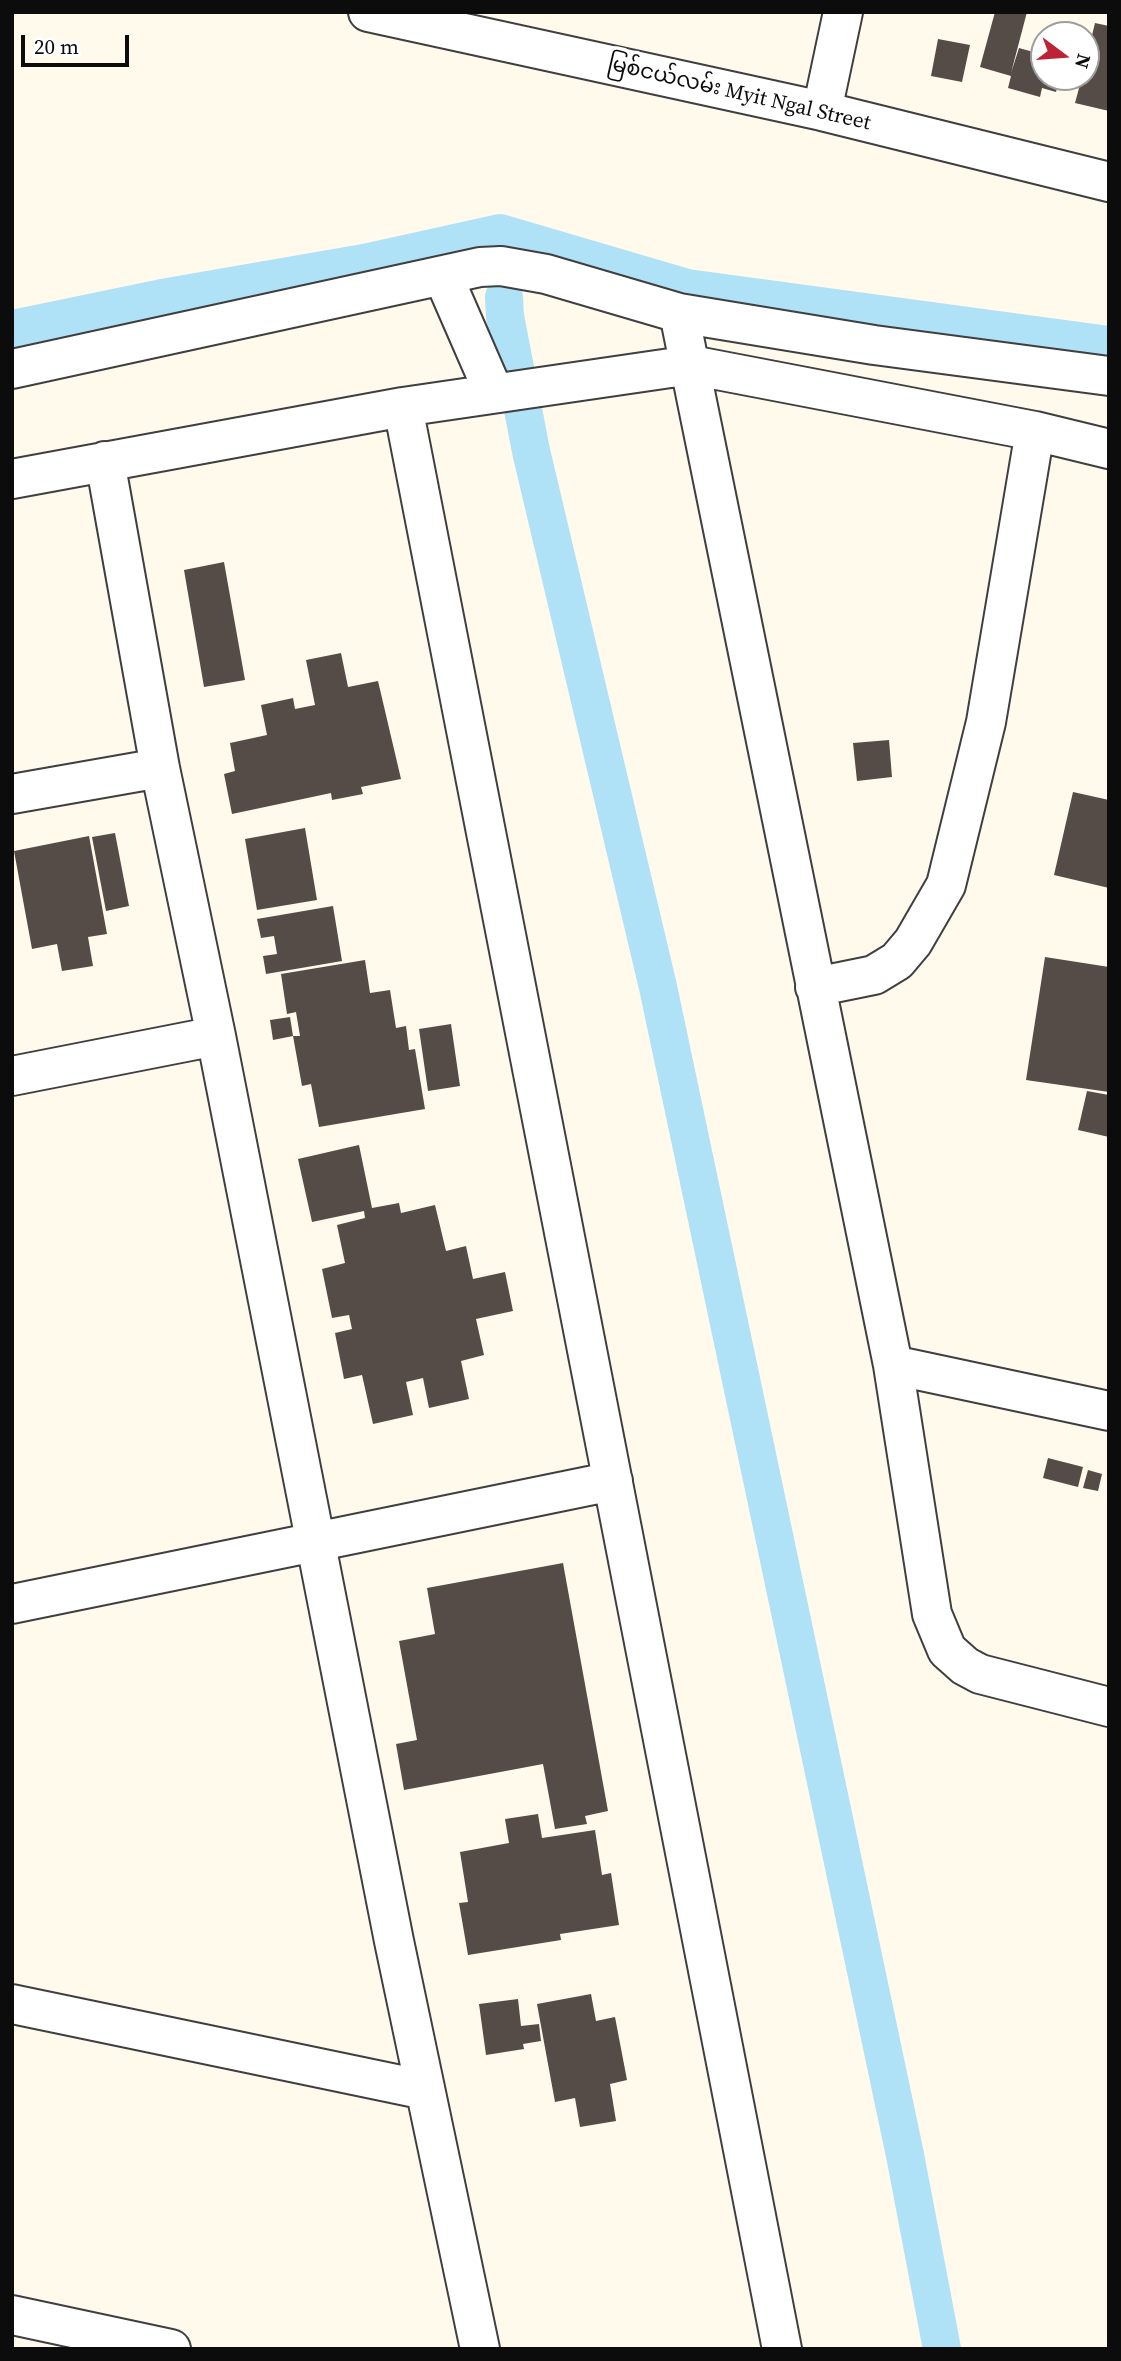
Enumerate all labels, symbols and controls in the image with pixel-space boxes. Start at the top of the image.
scale bar [24,21,133,65]
north arrow [1030,21,1100,91]
text: 20 m [34,32,79,61]
street label: မြစ်ငယ်လမ်း Myit Ngal Street [605,51,873,137]
text: N [1069,51,1098,71]

